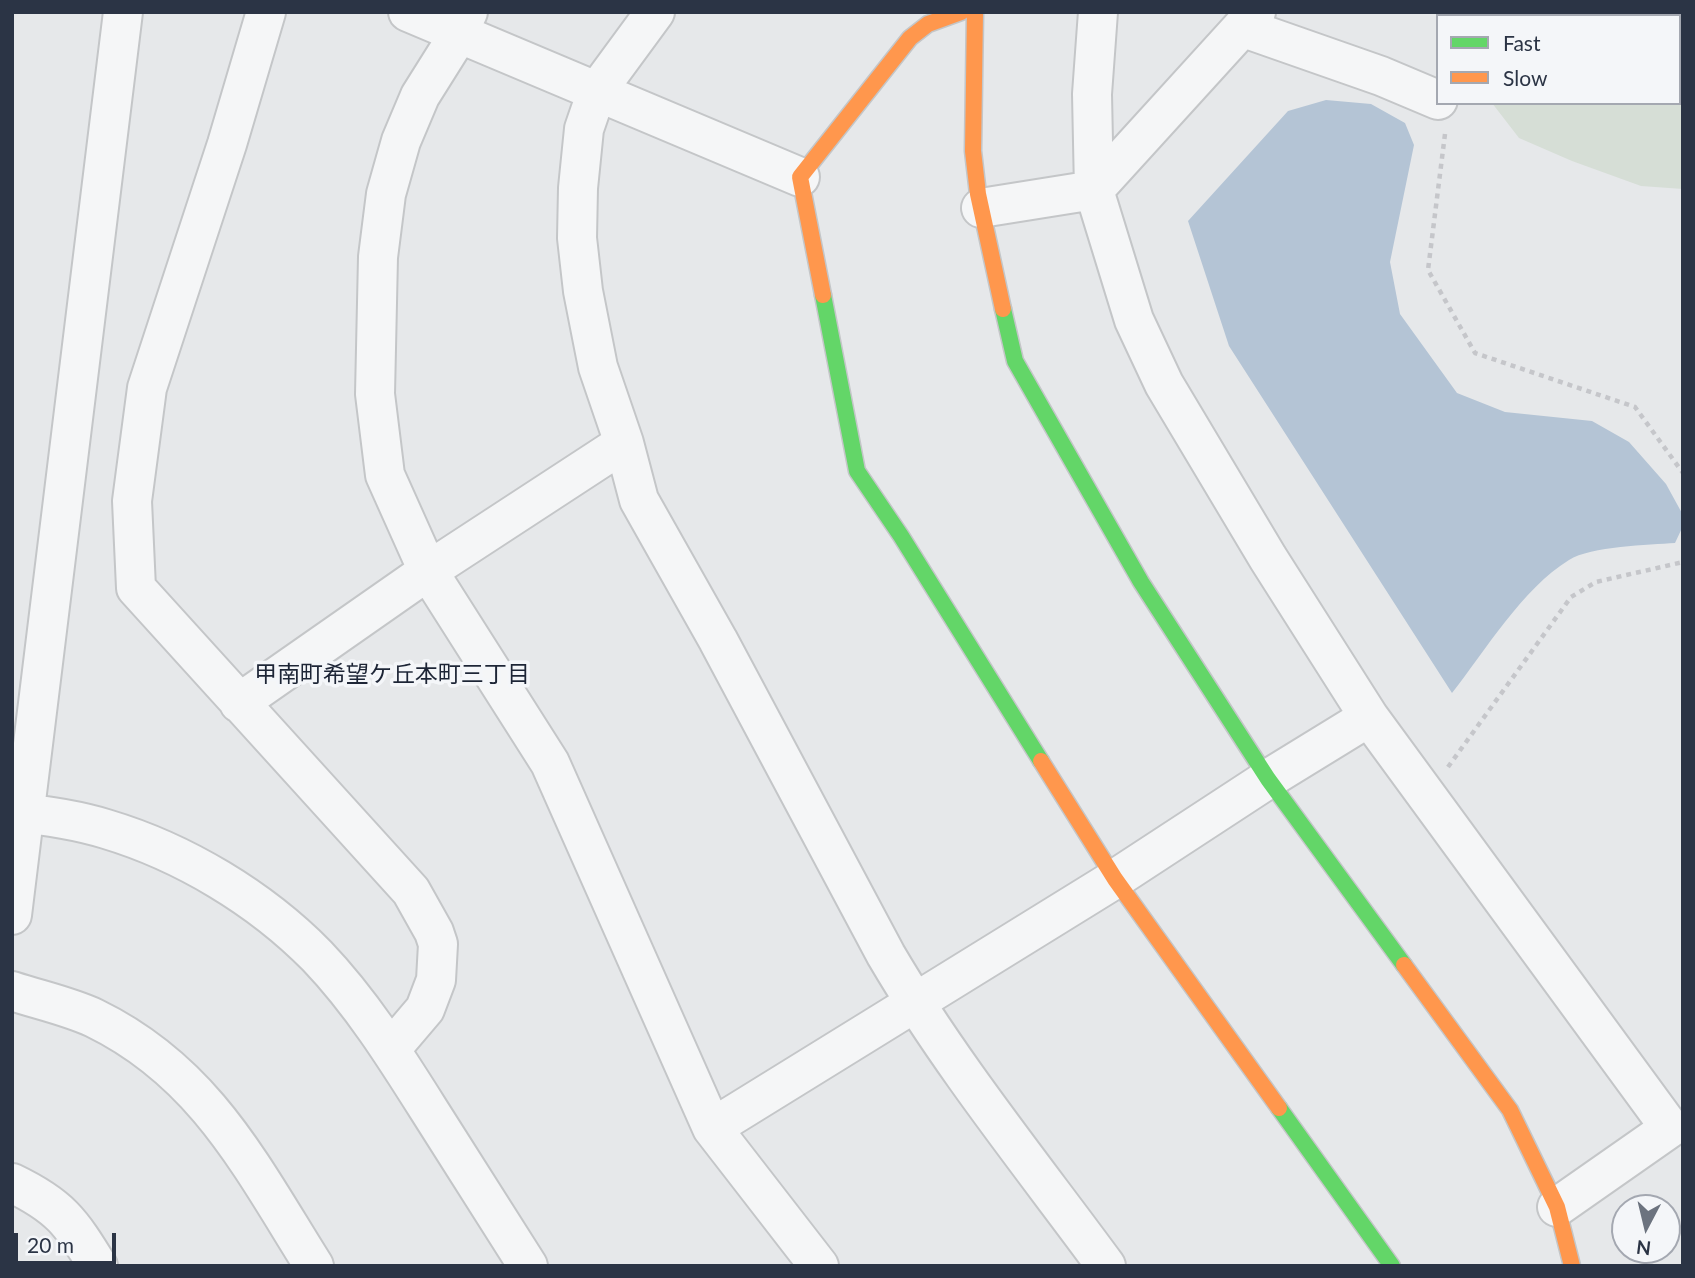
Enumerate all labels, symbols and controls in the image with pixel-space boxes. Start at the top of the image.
legend [1436,14,1681,105]
text: Fast [1503,30,1540,55]
text: Slow [1503,65,1547,90]
district label: 甲南町希望ケ丘本町三丁目 [254,661,530,689]
north arrow [1611,1194,1681,1264]
scale bar [18,1218,119,1262]
text: 20 m [27,1232,74,1257]
text: N [1635,1236,1652,1261]

